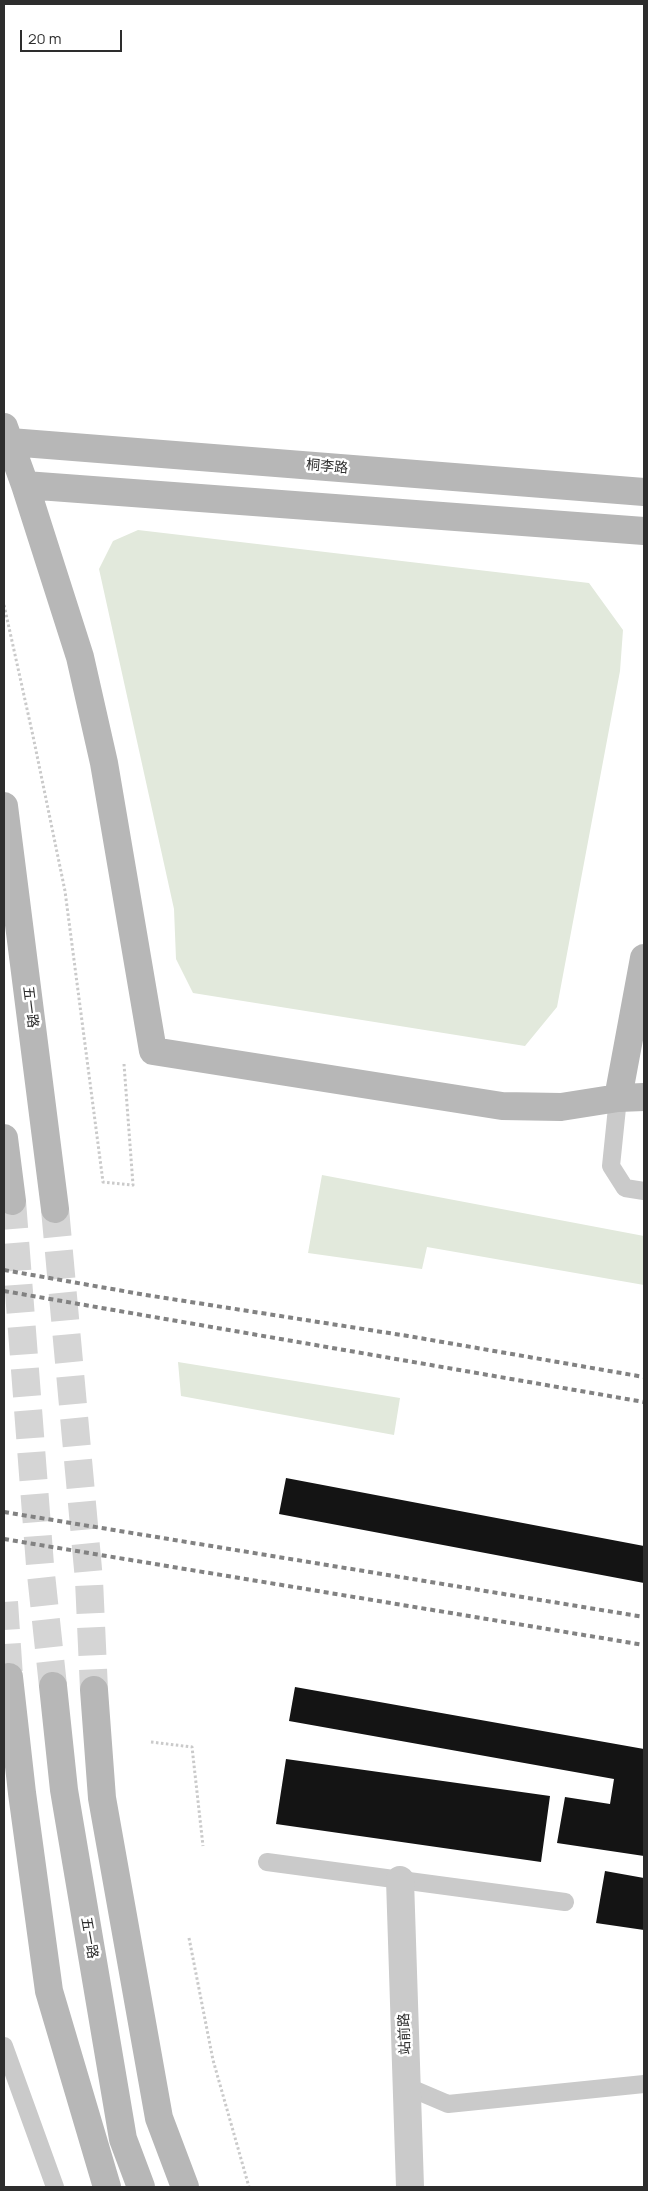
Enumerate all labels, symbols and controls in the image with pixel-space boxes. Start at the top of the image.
scale bar [22,20,125,52]
text: 20 m [28,28,61,49]
street label: 桐李路 [305,457,349,477]
street label: 五一路 [19,985,41,1029]
street label: 五一路 [77,1916,101,1960]
street label: 站前路 [396,2013,414,2055]

